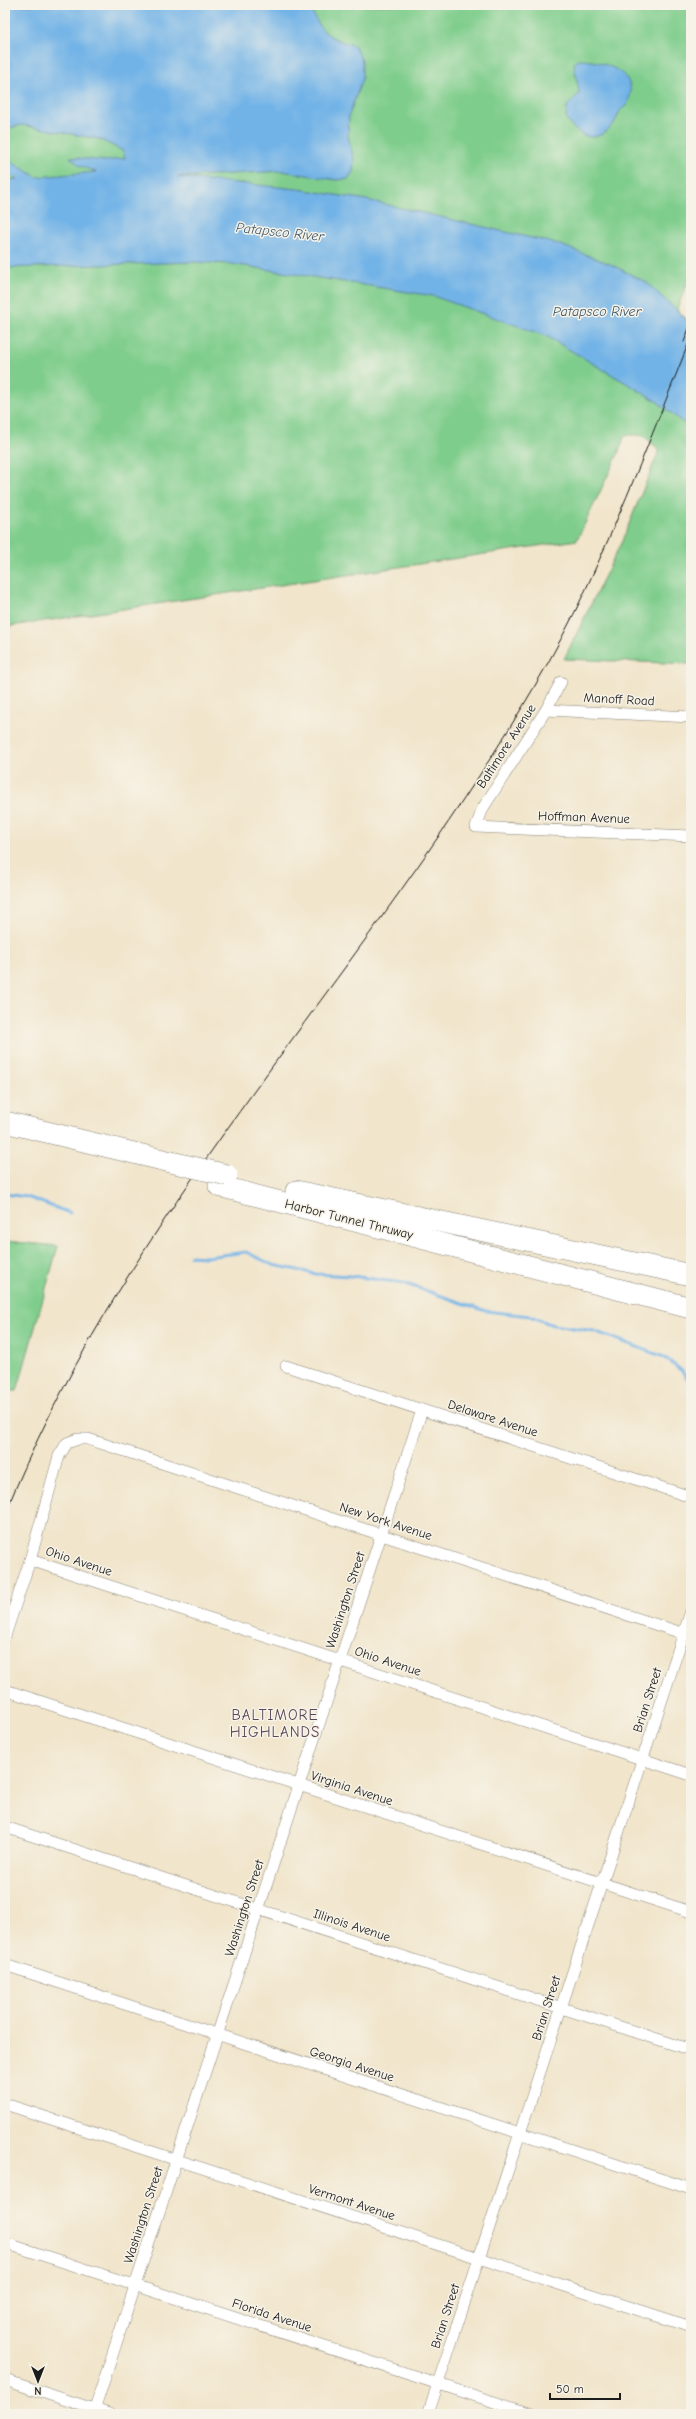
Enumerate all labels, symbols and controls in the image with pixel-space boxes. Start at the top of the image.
water label: Patapsco River [235,219,326,245]
water label: Patapsco River [553,303,643,320]
street label: Manoff Road [583,690,655,708]
street label: Baltimore Avenue [473,701,539,791]
street label: Hoffman Avenue [538,808,631,826]
street label: Harbor Tunnel Thruway [283,1196,415,1242]
street label: Delaware Avenue [446,1396,540,1440]
street label: New York Avenue [338,1499,435,1543]
street label: Ohio Avenue [44,1543,115,1579]
street label: Washington Street [322,1549,368,1650]
street label: Ohio Avenue [353,1643,424,1679]
street label: Brian Street [630,1665,665,1734]
district label: BALTIMORE HIGHLANDS [230,1706,320,1741]
street label: Virginia Avenue [309,1768,395,1808]
street label: Washington Street [221,1857,267,1958]
street label: Illinois Avenue [312,1905,393,1945]
street label: Brian Street [529,1973,564,2042]
street label: Georgia Avenue [308,2043,397,2085]
street label: Washington Street [120,2164,166,2265]
street label: Vermont Avenue [307,2181,398,2223]
street label: Brian Street [428,2281,463,2350]
street label: Florida Avenue [230,2295,314,2335]
north arrow [18,2361,58,2401]
scale bar [550,2375,620,2401]
text: 50 m [556,2382,584,2396]
text: N [34,2384,42,2397]

